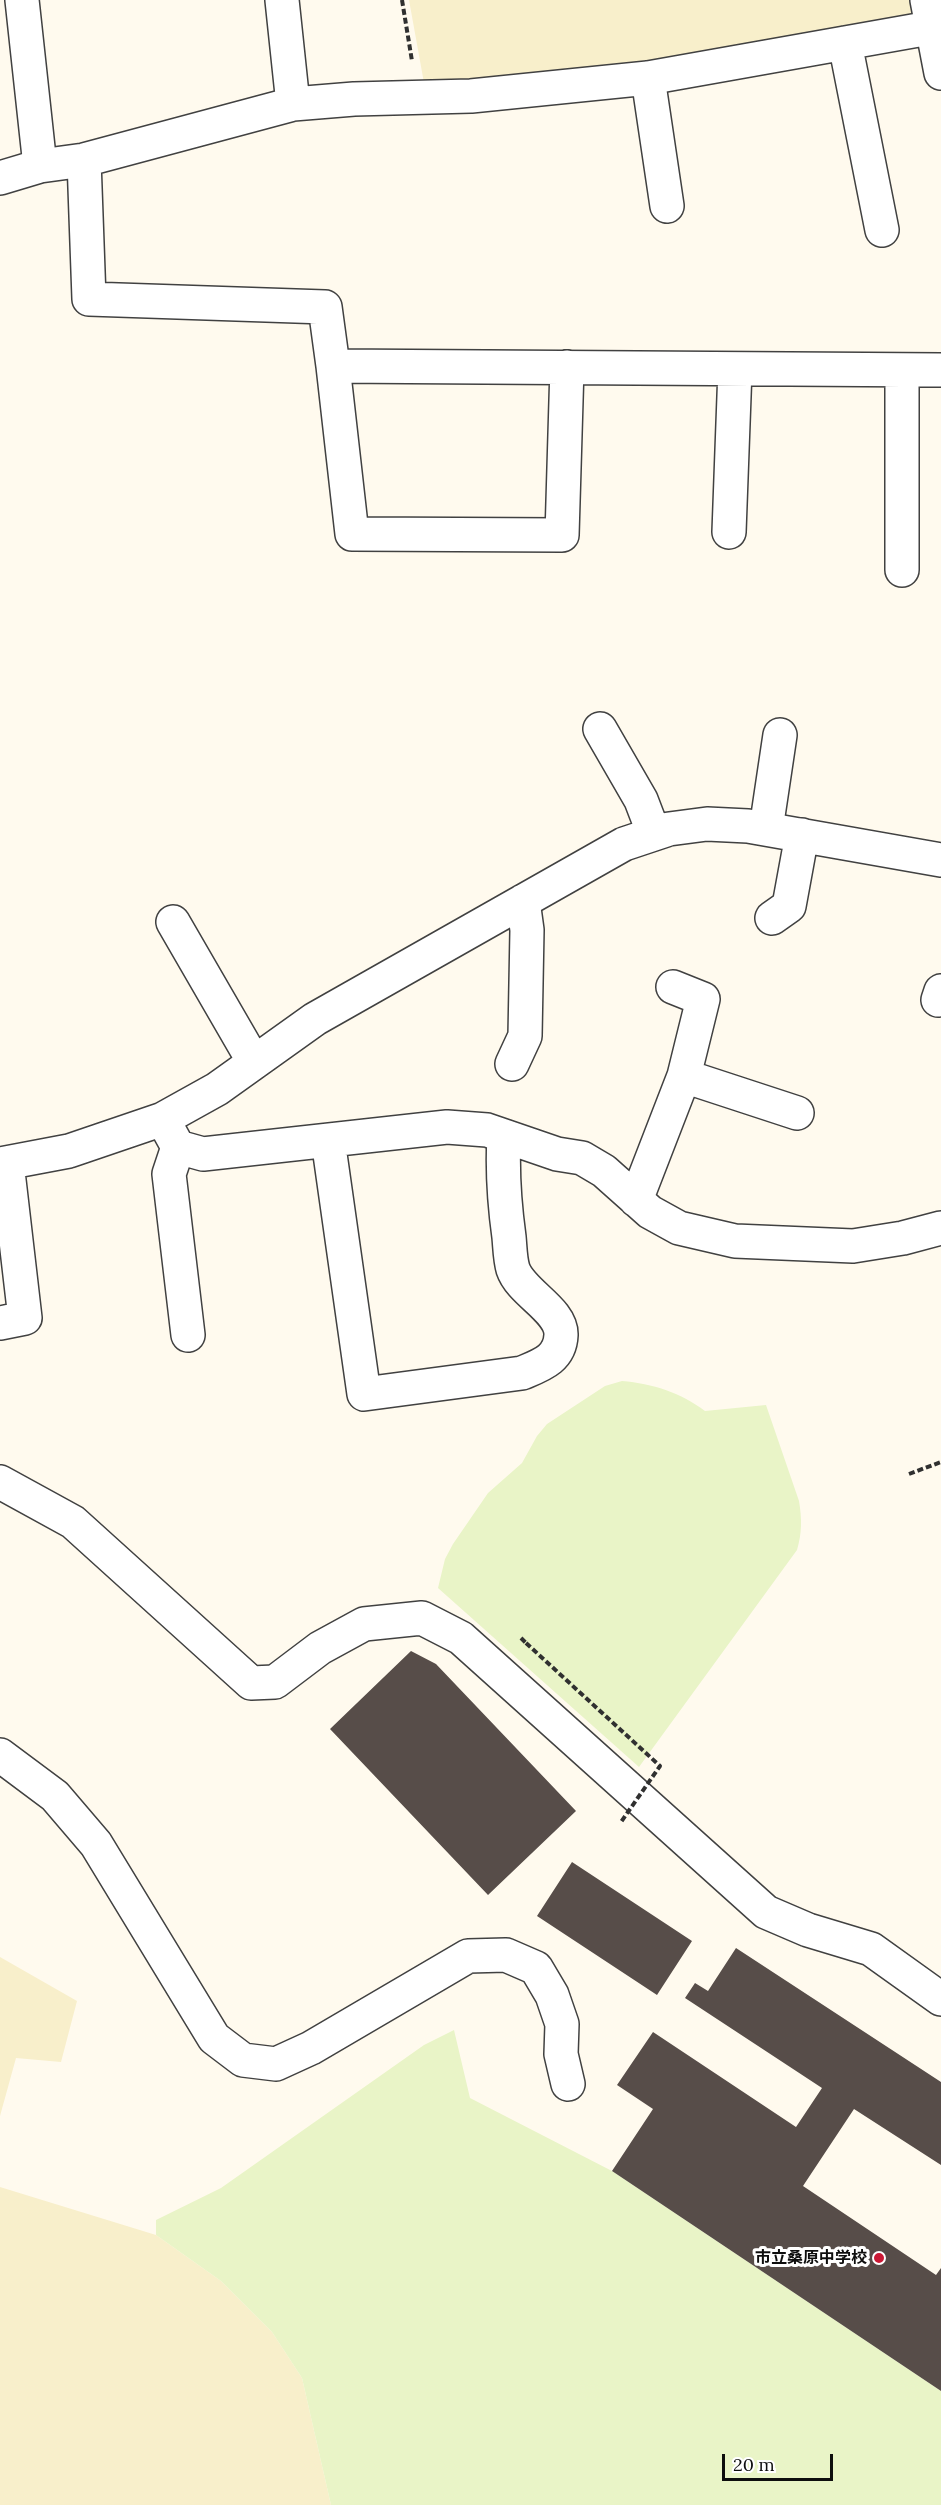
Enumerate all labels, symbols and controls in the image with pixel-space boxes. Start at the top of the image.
place label: 市立桑原中学校 [755,2248,867,2268]
marker: 市立桑原中学校 [872,2251,886,2265]
scale bar [725,2442,836,2480]
text: 20 m [733,2453,775,2476]

